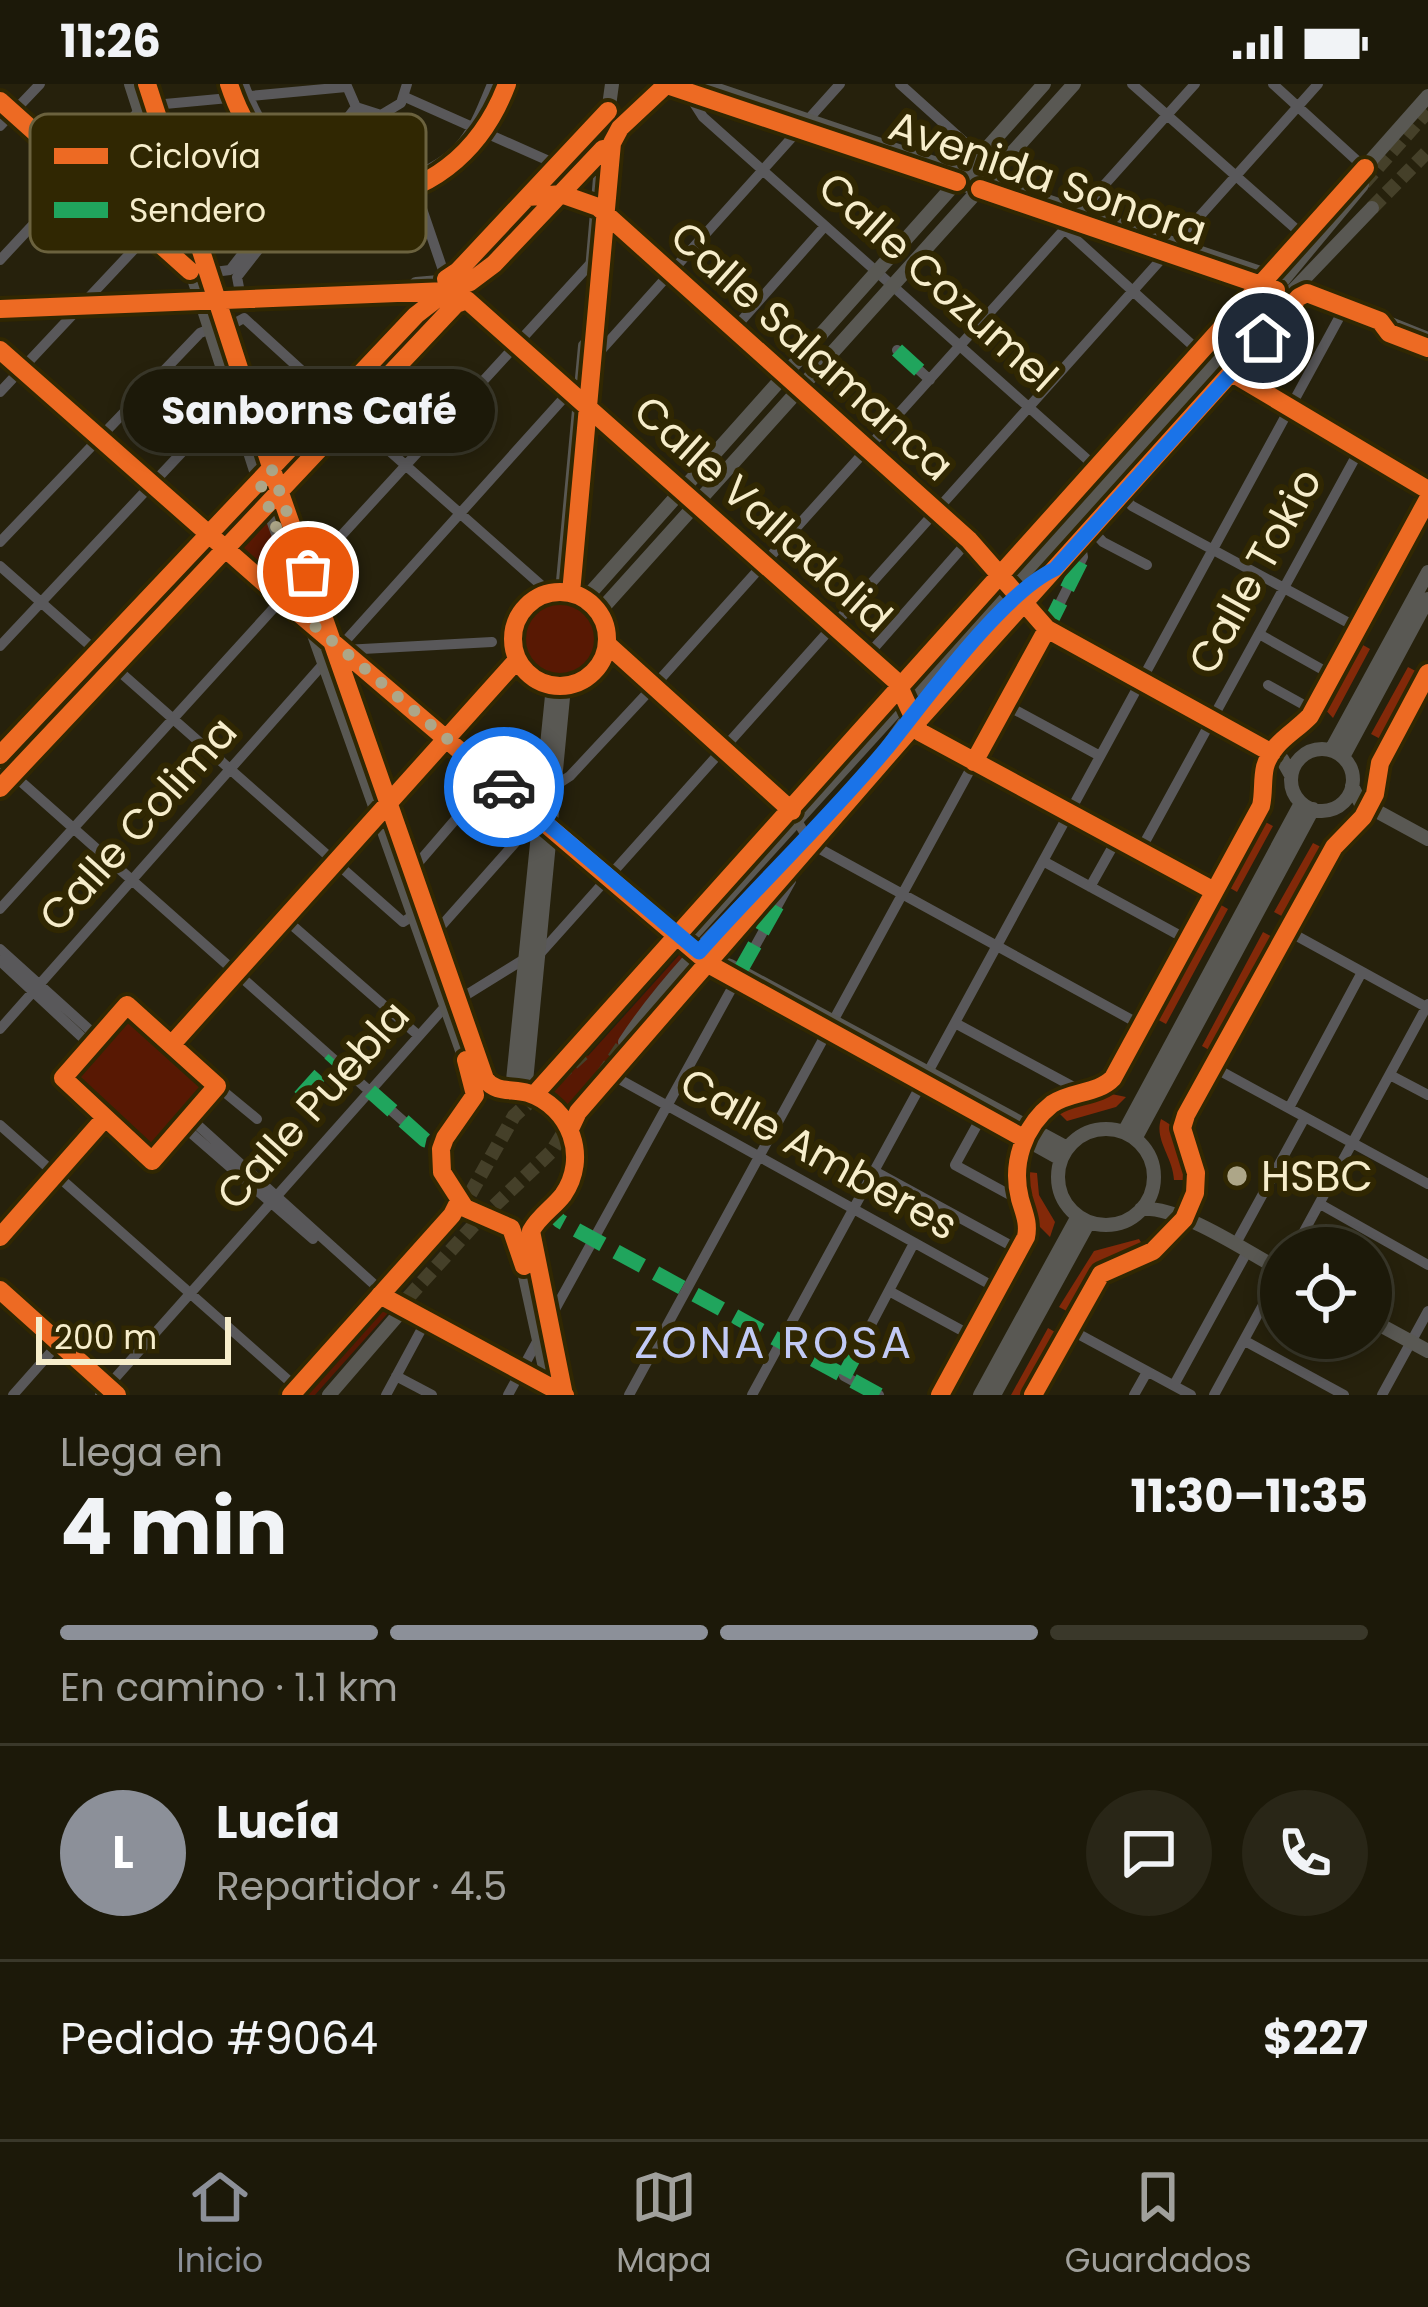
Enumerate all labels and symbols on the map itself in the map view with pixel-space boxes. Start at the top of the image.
street label: Avenida Sonora [881,96,1215,260]
legend [30,114,426,252]
text: Ciclovía [129,133,261,180]
street label: Calle Cozumel [805,158,1071,406]
text: Sendero [129,187,266,234]
street label: Calle Salamanca [657,208,967,494]
pin [1212,287,1314,389]
callout: Sanborns Café [122,368,494,452]
street label: Calle Valladolid [621,382,905,646]
street label: Calle Tokio [1174,457,1336,685]
pin [257,521,359,623]
street label: Calle Colima [26,704,250,944]
courier [444,727,564,847]
street label: Calle Puebla [203,988,423,1222]
street label: Calle Amberes [670,1053,968,1255]
place label: HSBC [1261,1147,1373,1206]
marker: HSBC [1224,1163,1250,1189]
scale bar [36,1311,231,1364]
district label: ZONA ROSA [634,1311,914,1374]

